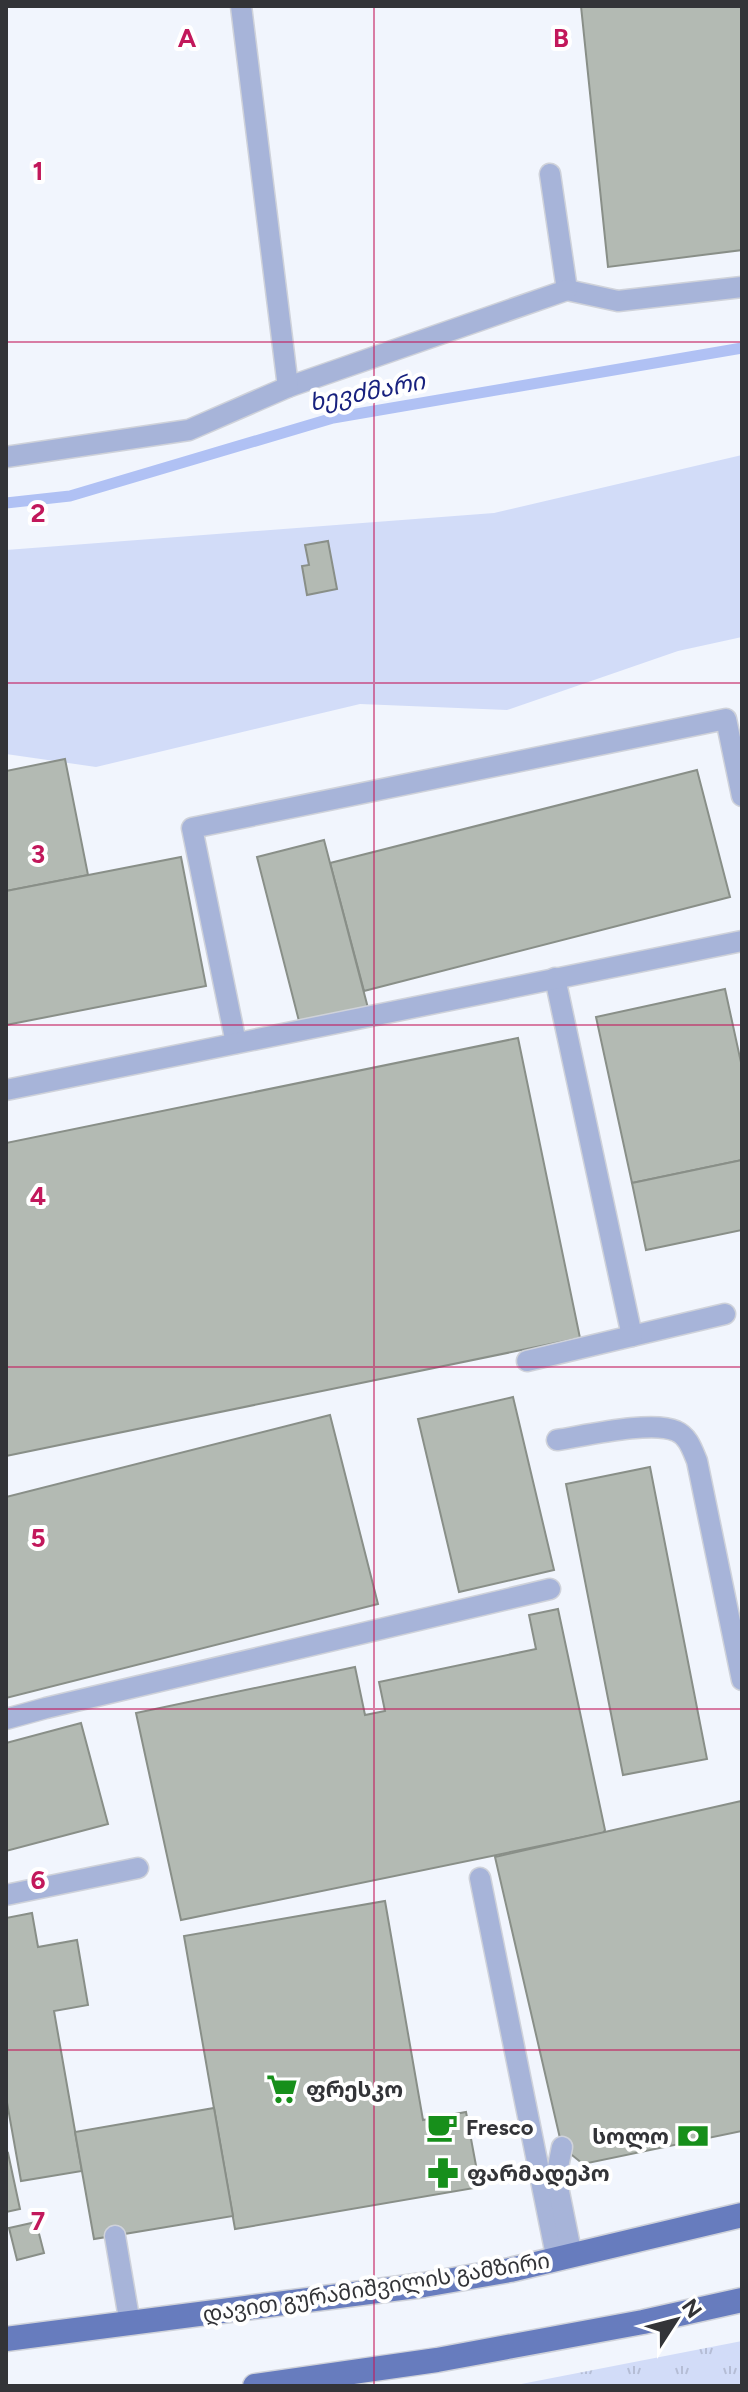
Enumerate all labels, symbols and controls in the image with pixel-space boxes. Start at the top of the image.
text: A [178,22,197,54]
text: B [553,22,569,54]
text: 1 [33,155,43,187]
water label: ხევძმარი [307,366,428,417]
text: 2 [30,497,46,529]
text: 3 [31,838,45,870]
text: 4 [30,1180,46,1212]
text: 5 [30,1522,46,1554]
text: 6 [30,1864,46,1896]
supermarket icon: ფრესკო [265,2072,299,2106]
place label: ფრესკო [306,2076,403,2103]
cafe icon: Fresco [425,2110,459,2144]
place label: Fresco [466,2114,534,2141]
bank icon: სოლო [676,2119,710,2153]
place label: სოლო [592,2123,669,2150]
pharmacy icon: ფარმადეპო [426,2156,460,2190]
place label: ფარმადეპო [467,2160,610,2187]
text: 7 [31,2205,45,2237]
street label: დავით გურამიშვილის გამზირი [201,2247,552,2328]
north arrow [636,2280,716,2360]
text: N [676,2294,708,2323]

